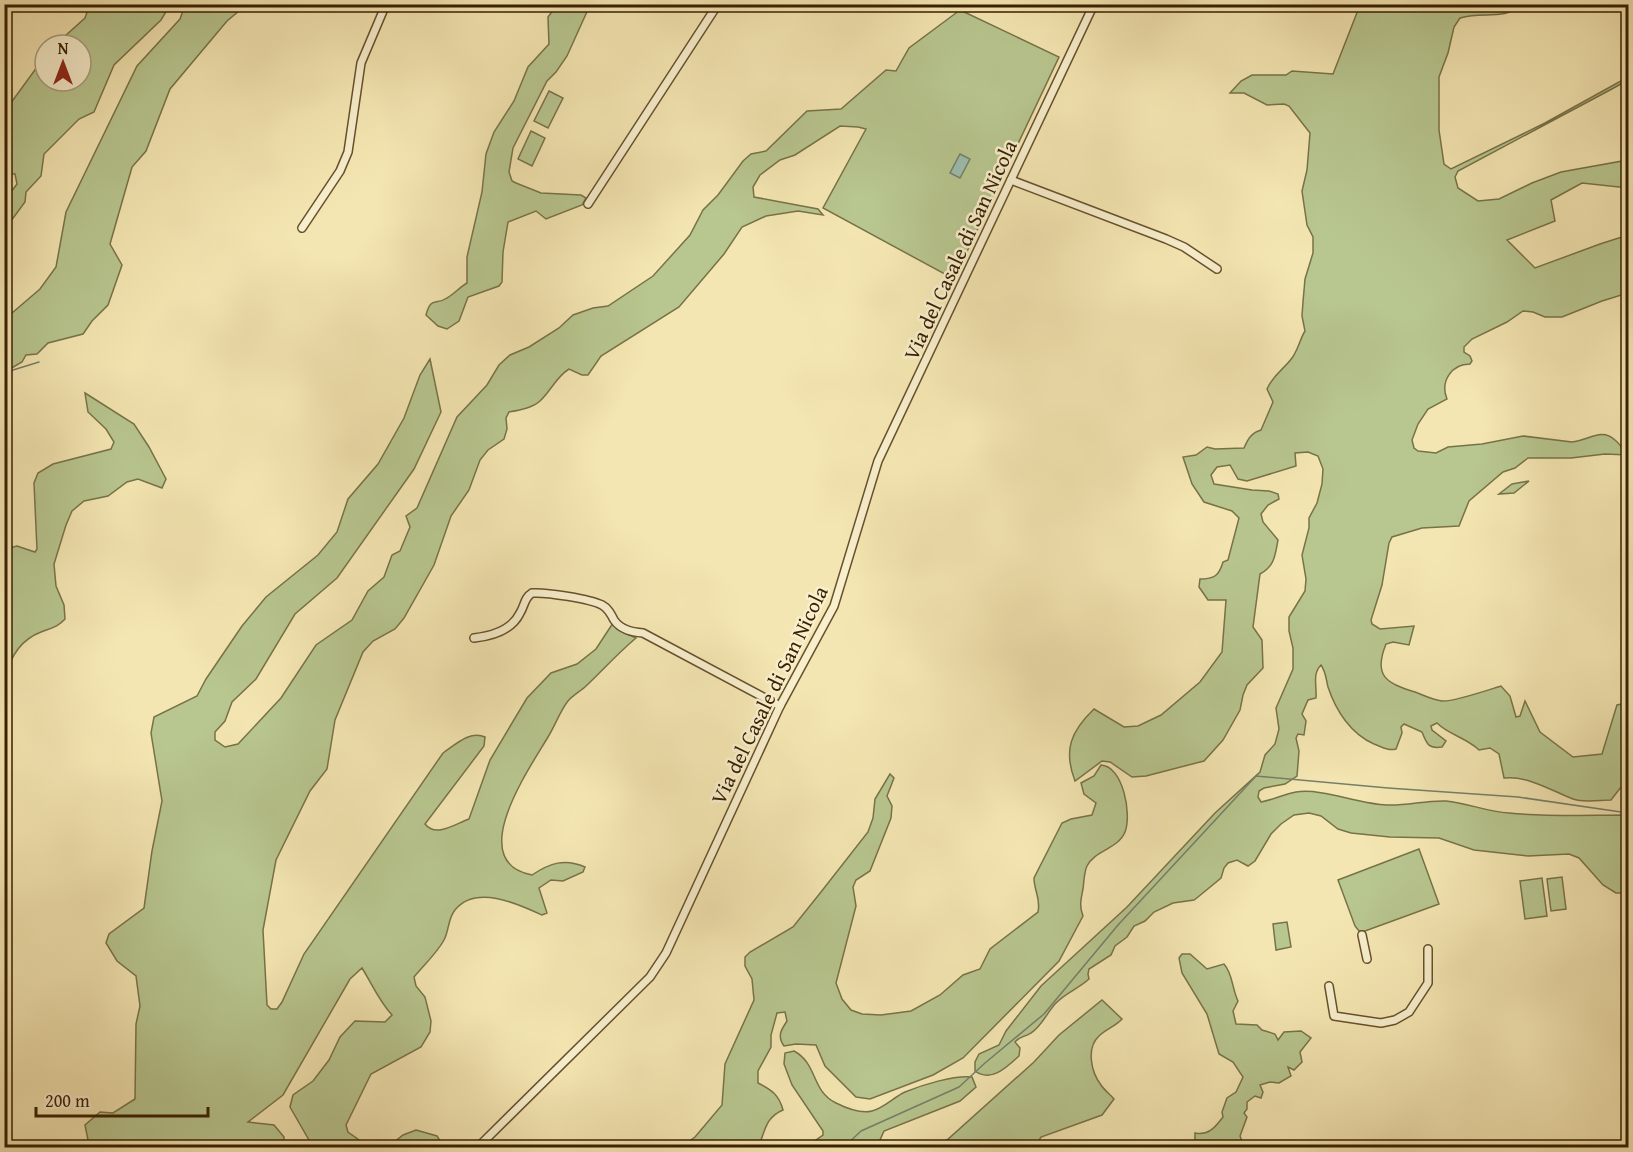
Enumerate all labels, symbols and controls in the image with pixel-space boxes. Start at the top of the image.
north arrow [33,33,93,93]
text: N [58,36,69,60]
street label: Via del Casale di San Nicola [895,135,1025,365]
street label: Via del Casale di San Nicola [703,580,835,809]
scale bar [36,1080,208,1118]
text: 200 m [45,1087,90,1114]

